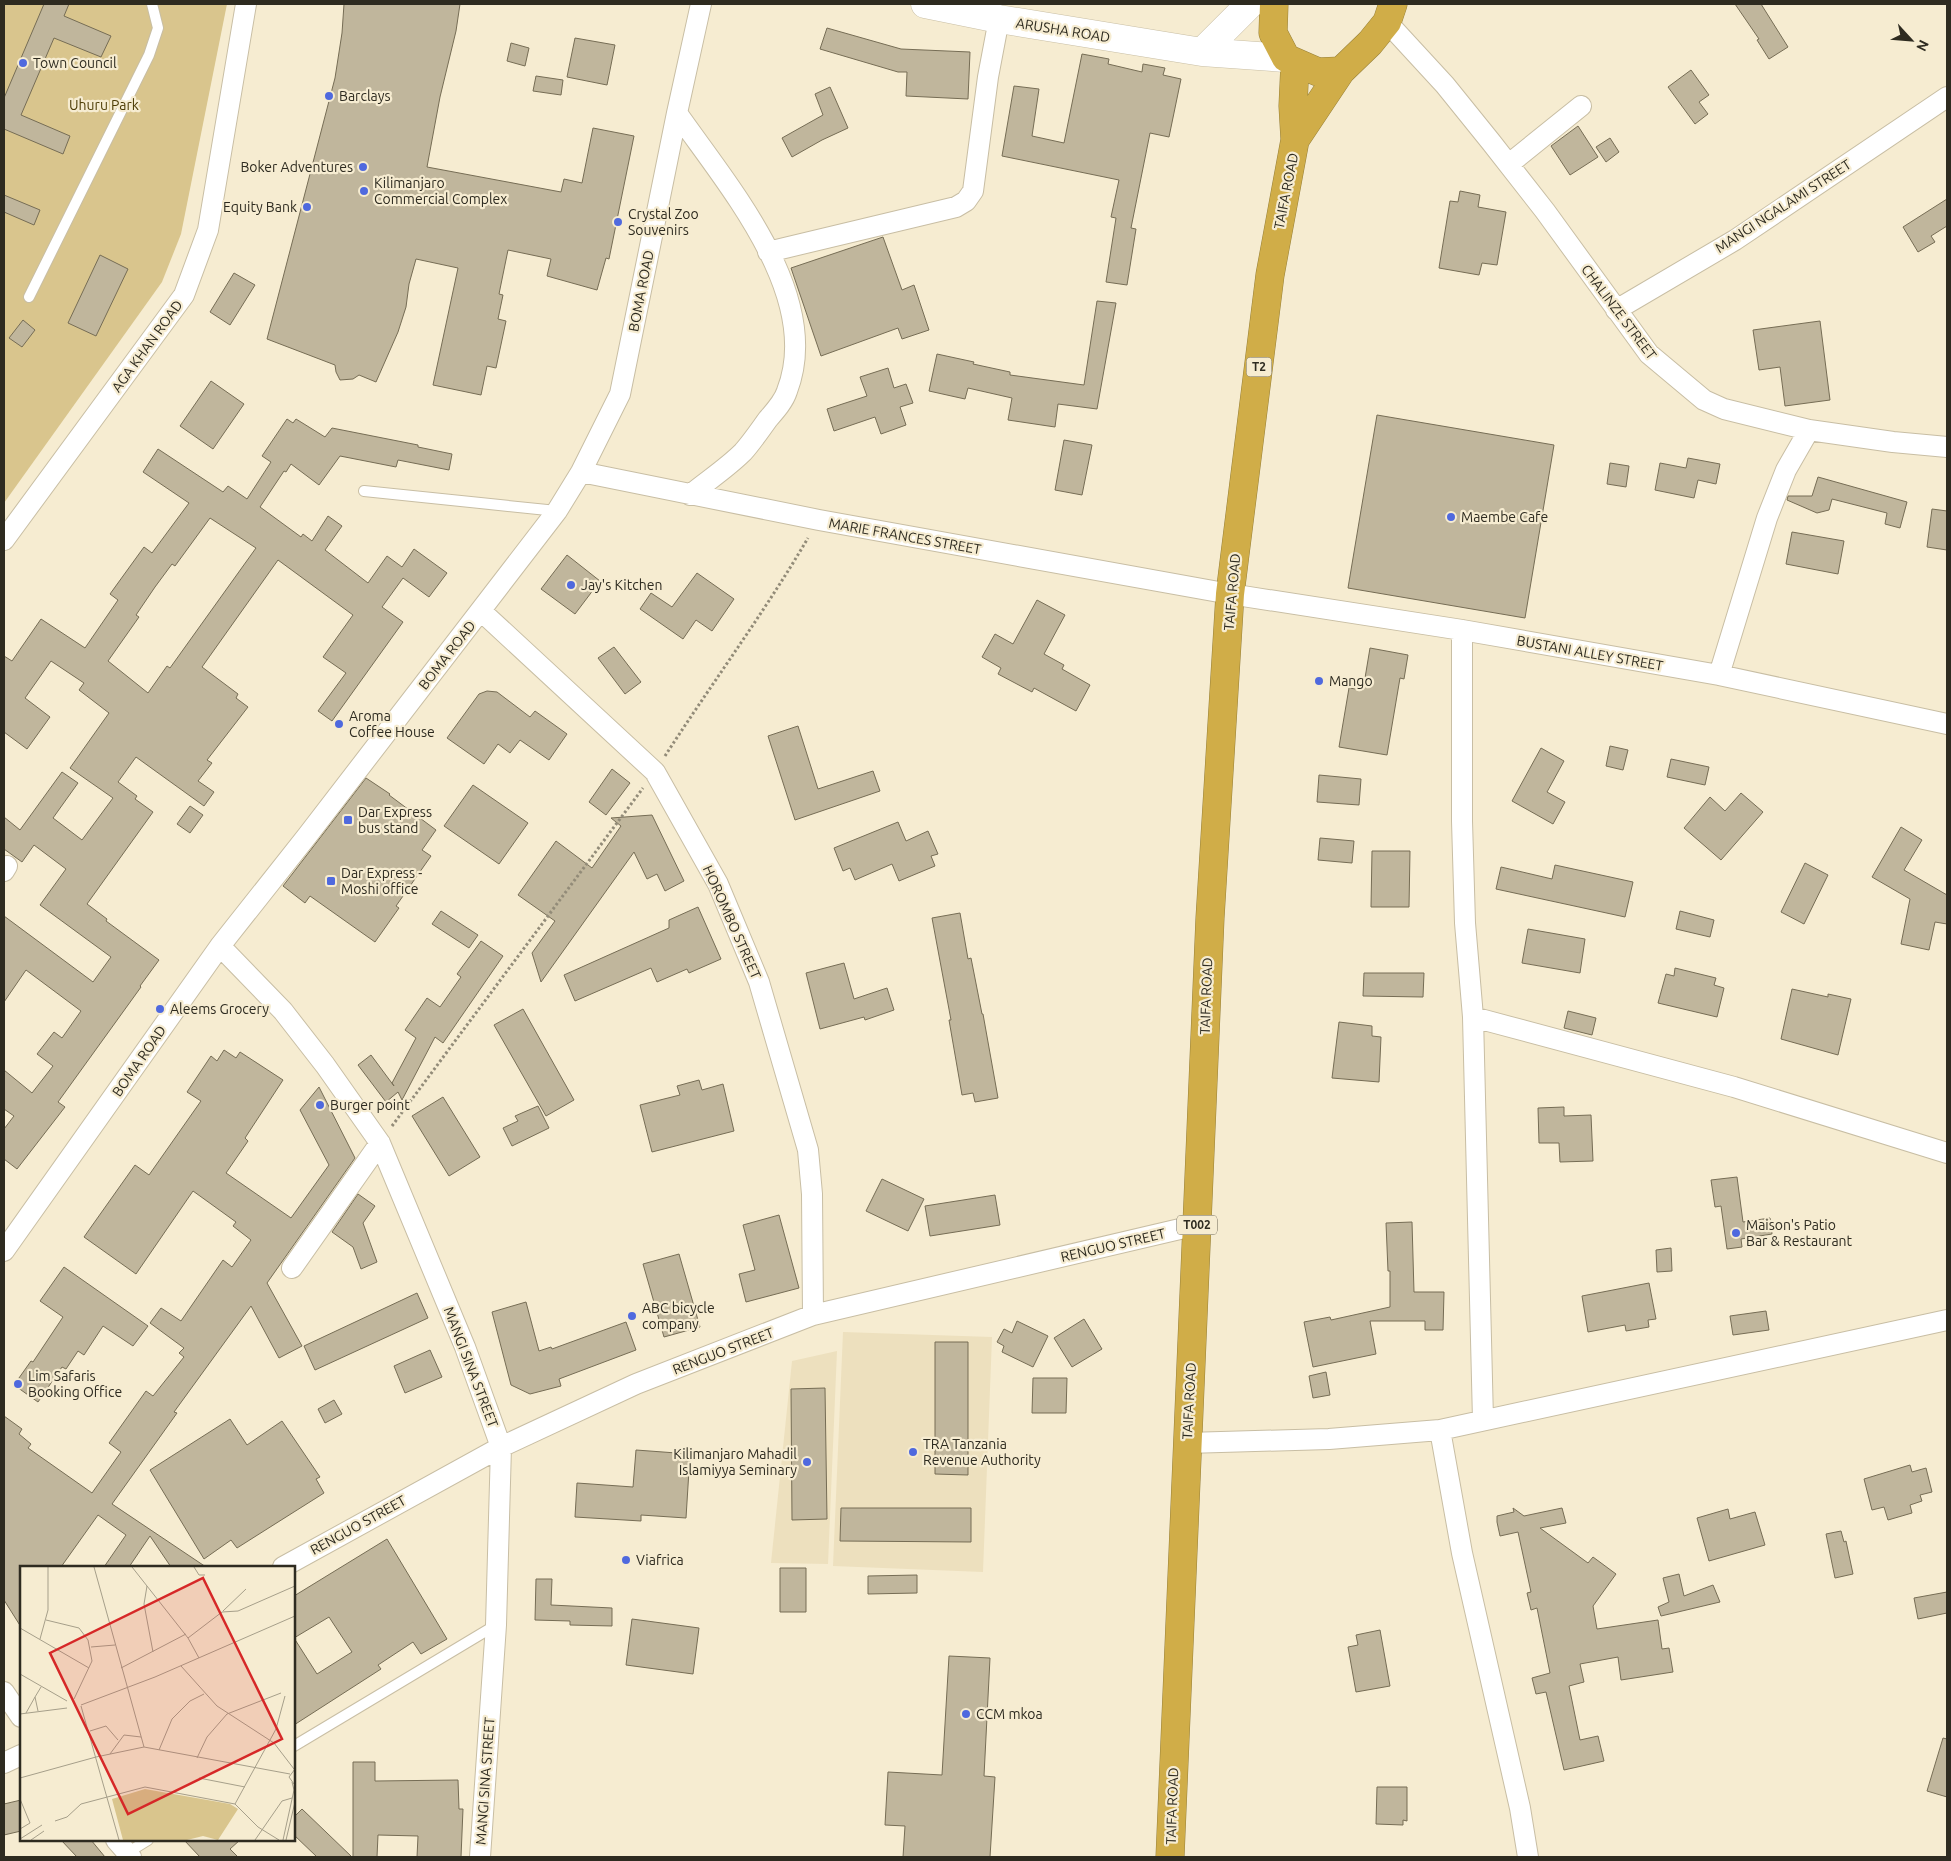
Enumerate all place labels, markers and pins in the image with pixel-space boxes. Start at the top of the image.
place label: Town Council [33,55,117,71]
marker: Town Council [17,57,29,69]
place label: Barclays [339,88,391,104]
marker: Barclays [323,90,335,102]
place label: Boker Adventures [240,159,353,175]
marker: Boker Adventures [357,161,369,173]
place label: Kilimanjaro Commercial Complex [374,175,507,207]
marker: Kilimanjaro Commercial Complex [358,185,370,197]
place label: Equity Bank [223,199,297,215]
marker: Equity Bank [301,201,313,213]
place label: Crystal Zoo Souvenirs [628,206,699,238]
marker: Crystal Zoo Souvenirs [612,216,624,228]
place label: Maembe Cafe [1461,509,1548,525]
marker: Maembe Cafe [1445,511,1457,523]
place label: Jay's Kitchen [581,577,662,593]
marker: Jay's Kitchen [565,579,577,591]
place label: Mango [1329,673,1373,689]
marker: Mango [1313,675,1325,687]
place label: Aroma Coffee House [349,708,435,740]
marker: Aroma Coffee House [333,718,345,730]
place label: Dar Express bus stand [358,804,432,836]
marker: Dar Express bus stand [342,814,354,826]
place label: Dar Express - Moshi office [341,865,422,897]
marker: Dar Express - Moshi office [325,875,337,887]
place label: Aleems Grocery [170,1001,269,1017]
marker: Aleems Grocery [154,1003,166,1015]
place label: Burger point [330,1097,410,1113]
marker: Burger point [314,1099,326,1111]
place label: Maison's Patio Bar & Restaurant [1746,1217,1853,1249]
marker: Maison's Patio Bar & Restaurant [1730,1227,1742,1239]
place label: ABC bicycle company [642,1300,715,1332]
marker: ABC bicycle company [626,1310,638,1322]
place label: Lim Safaris Booking Office [28,1368,122,1400]
marker: Lim Safaris Booking Office [12,1378,24,1390]
place label: TRA Tanzania Revenue Authority [923,1436,1041,1468]
place label: Kilimanjaro Mahadil Islamiyya Seminary [673,1446,797,1478]
marker: TRA Tanzania Revenue Authority [907,1446,919,1458]
marker: Kilimanjaro Mahadil Islamiyya Seminary [801,1456,813,1468]
place label: Viafrica [636,1552,684,1568]
marker: Viafrica [620,1554,632,1566]
place label: CCM mkoa [976,1706,1043,1722]
marker: CCM mkoa [960,1708,972,1720]

